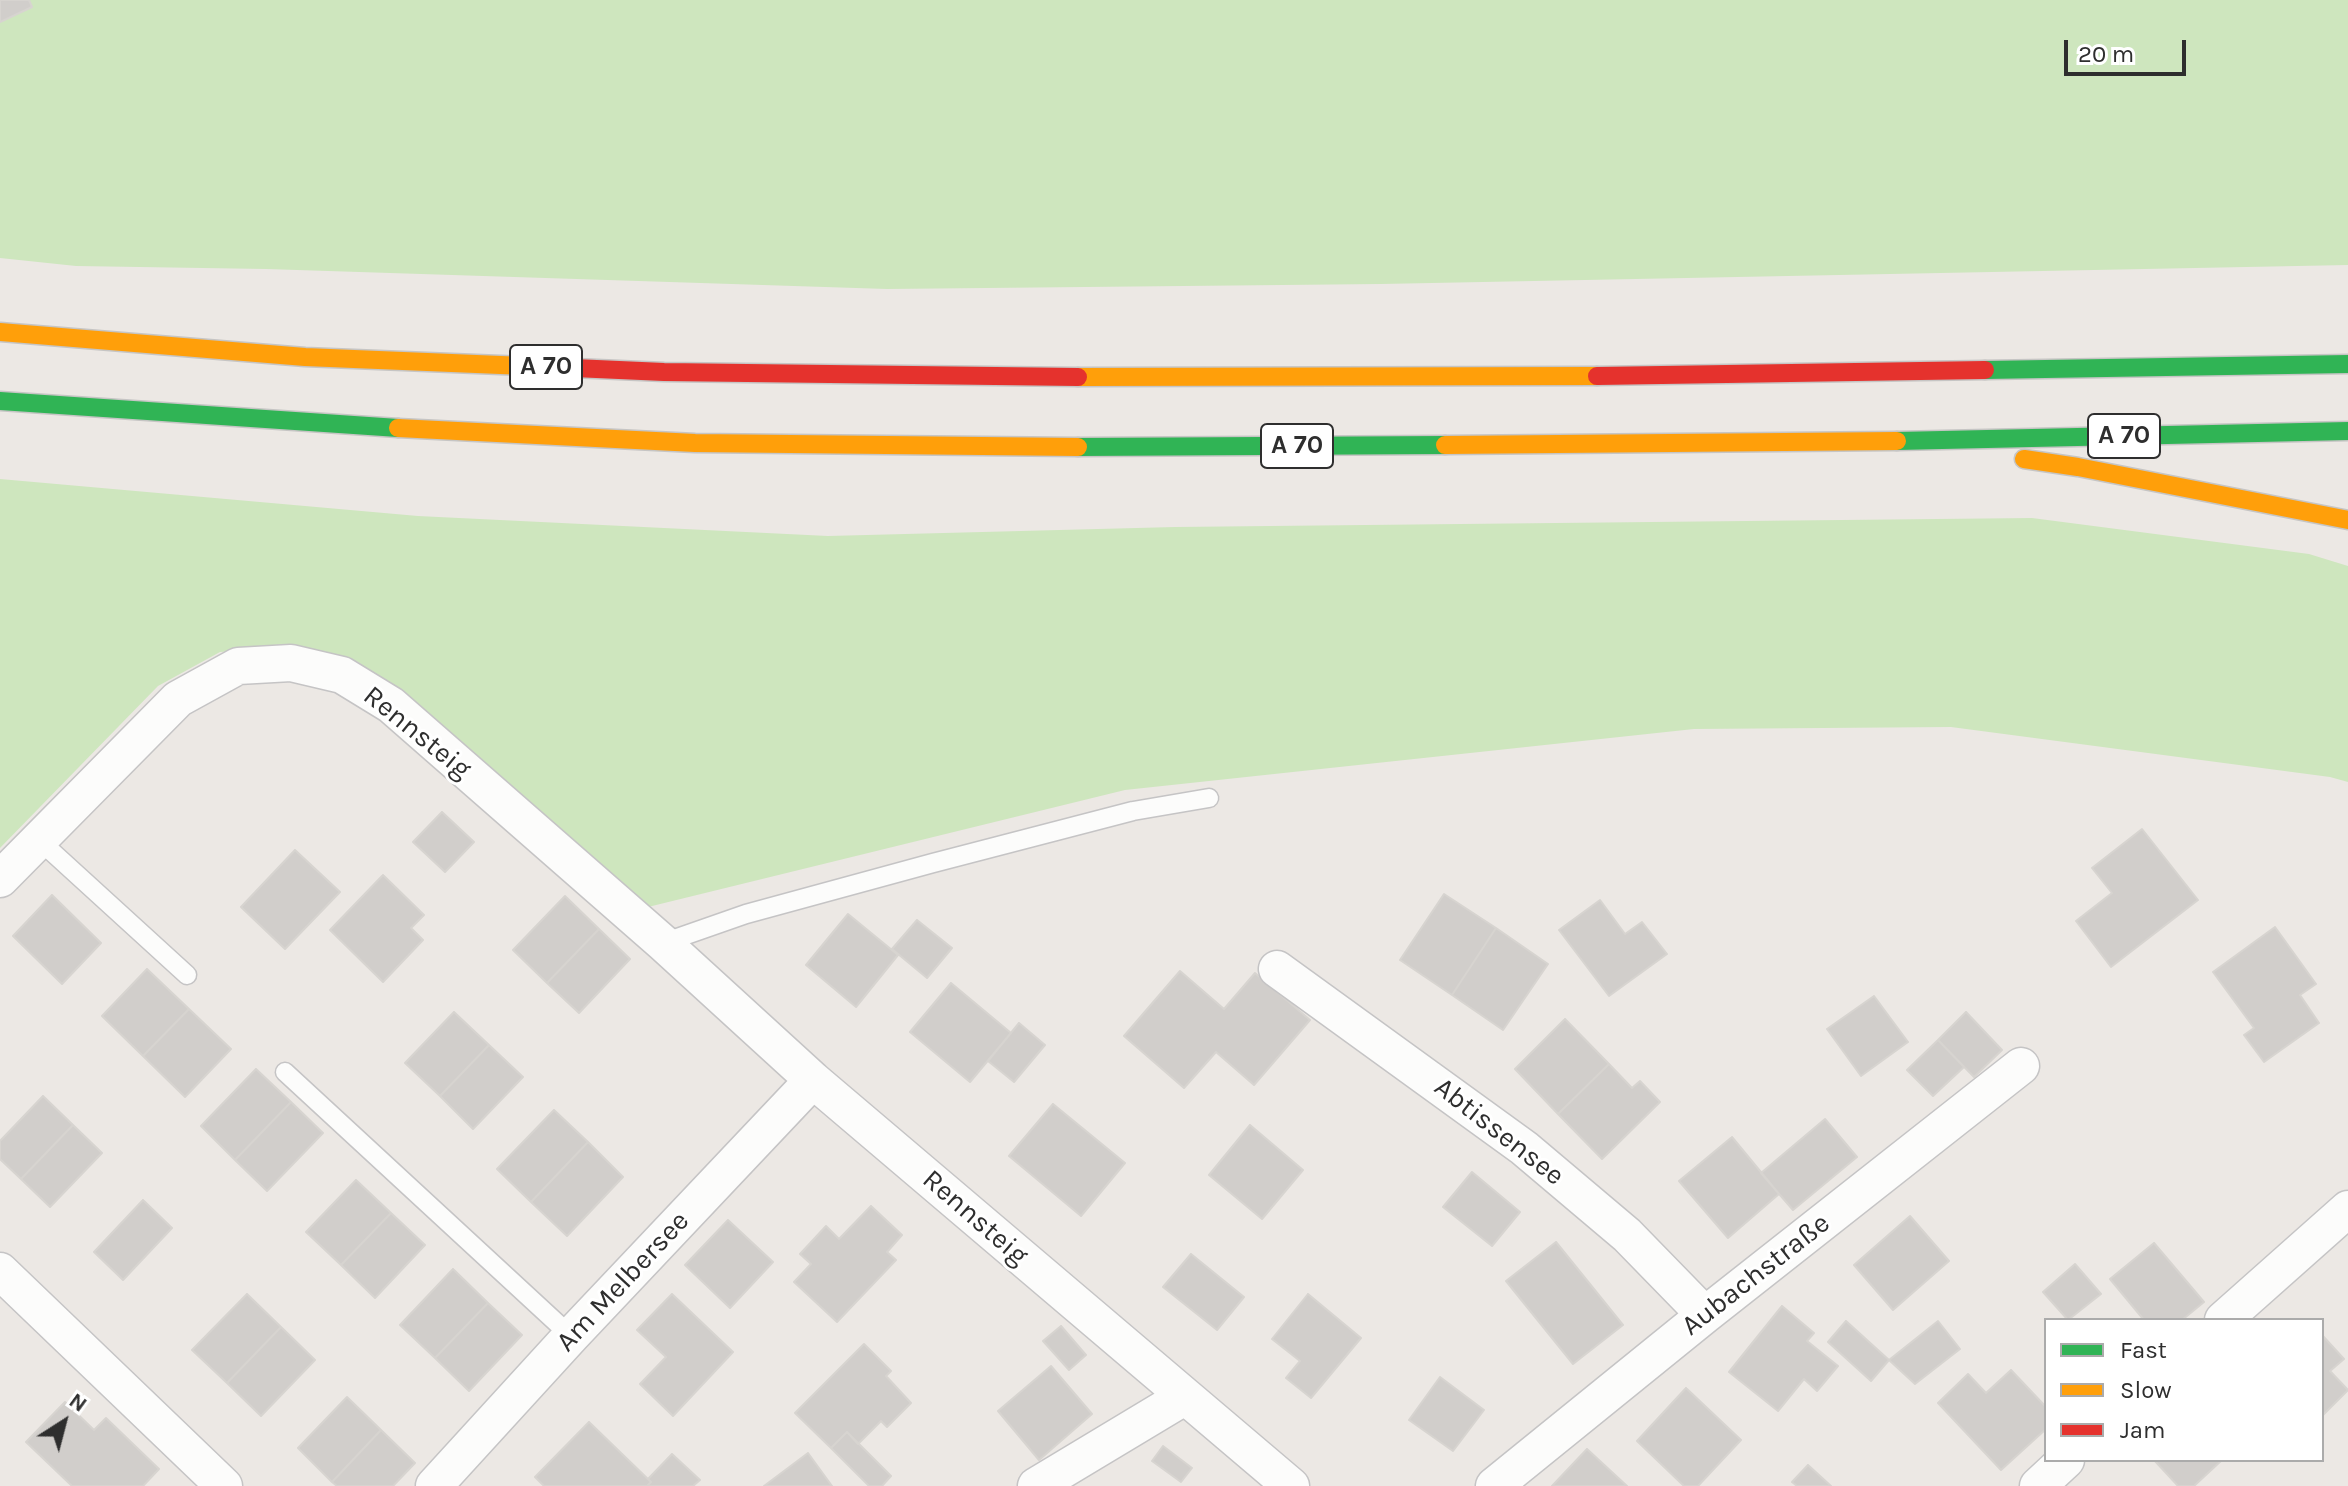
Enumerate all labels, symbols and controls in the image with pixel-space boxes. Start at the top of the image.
scale bar [2068,24,2190,74]
text: 20 m [2078,40,2134,68]
road number: A 70 [510,345,582,389]
road number: A 70 [2088,414,2160,458]
road number: A 70 [1261,424,1333,468]
street label: Rennsteig [356,679,478,787]
street label: Abtissensee [1427,1071,1571,1193]
street label: Rennsteig [915,1163,1035,1273]
street label: Am Melbersee [550,1205,696,1359]
street label: Aubachstraße [1675,1207,1837,1343]
legend [2044,1318,2324,1462]
text: Fast [2120,1336,2167,1364]
text: Slow [2120,1376,2172,1404]
north arrow [24,1382,104,1462]
text: N [64,1387,92,1418]
text: Jam [2120,1416,2165,1444]

